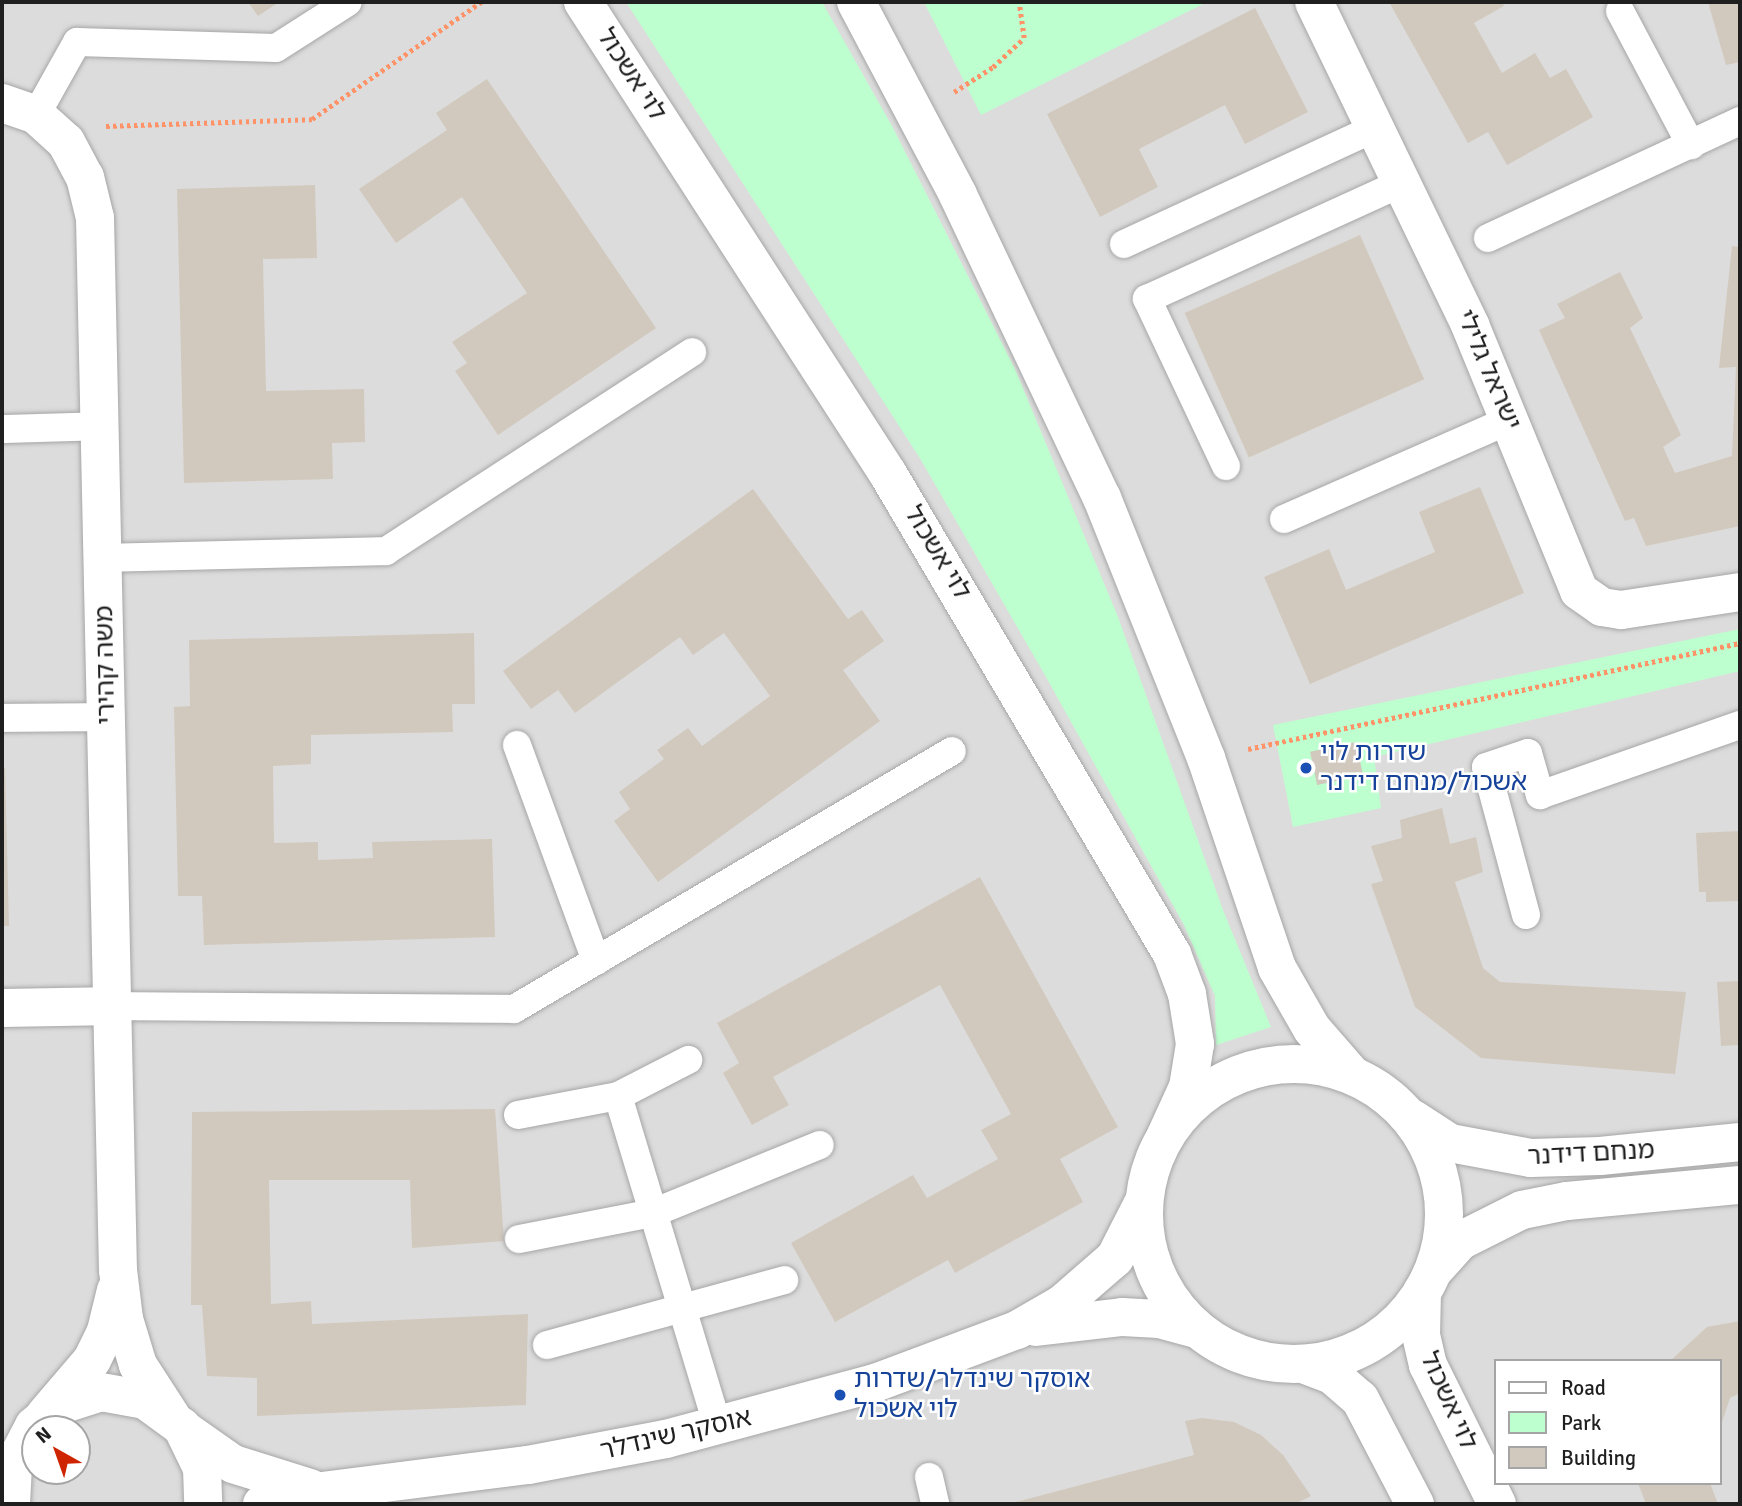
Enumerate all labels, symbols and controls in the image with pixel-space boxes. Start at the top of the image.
street label: לוי אשכול [590,23,672,127]
street label: ישראל גלילי [1449,305,1527,435]
street label: לוי אשכול [897,500,977,606]
street label: משה קהירי [89,605,123,725]
place label: שדרות לוי אשכול/מנחם דידנר [1320,737,1527,798]
marker: שדרות לוי אשכול/מנחם דידנר [1298,760,1314,776]
street label: מנחם דידנר [1527,1135,1655,1173]
street label: לוי אשכול [1413,1347,1483,1455]
legend [1494,1359,1721,1485]
place label: אוסקר שינדלר/שדרות לוי אשכול [854,1364,1091,1426]
text: Road [1561,1375,1606,1401]
marker: אוסקר שינדלר/שדרות לוי אשכול [832,1387,848,1403]
street label: אוסקר שינדלר [597,1402,755,1468]
text: Park [1561,1410,1601,1436]
north arrow [21,1415,91,1485]
text: N [31,1422,57,1449]
text: Building [1561,1445,1636,1471]

